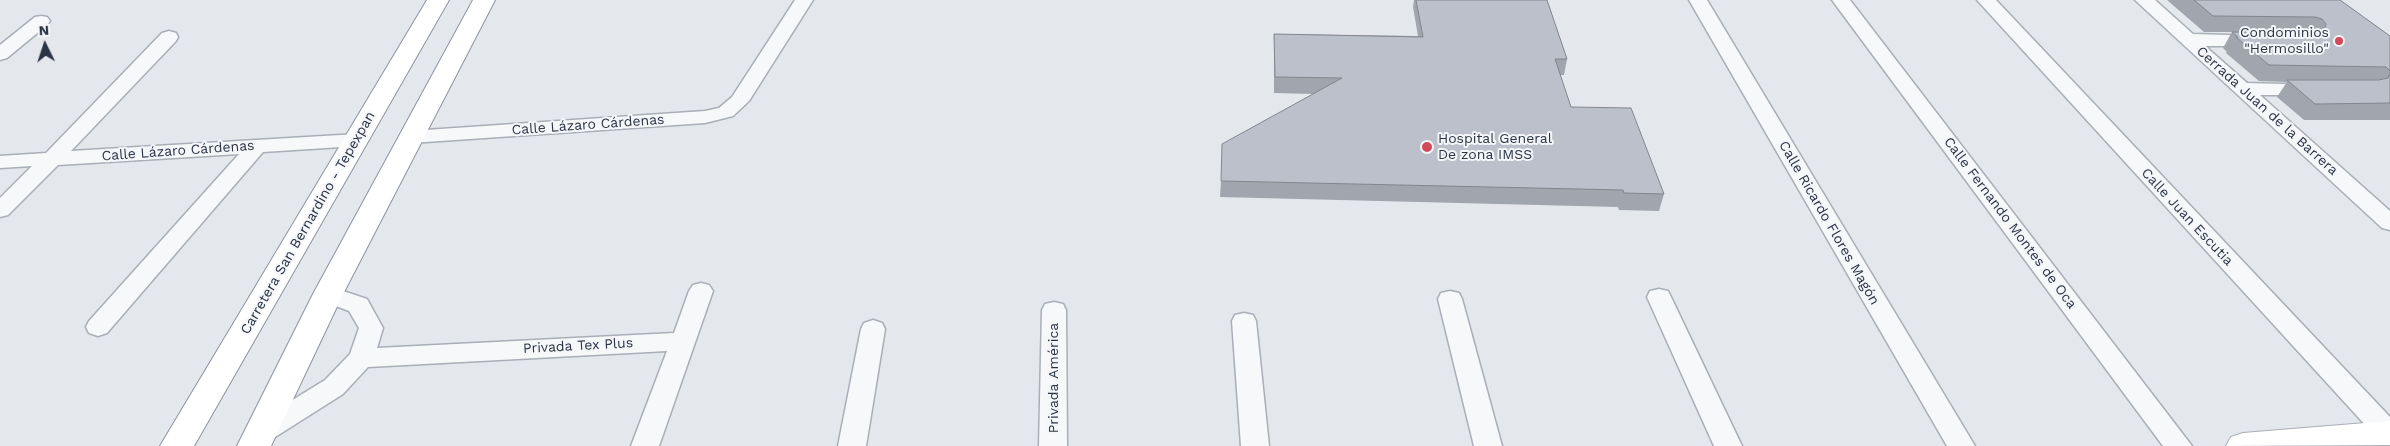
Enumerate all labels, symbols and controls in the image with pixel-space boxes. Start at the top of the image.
north arrow [20,20,70,70]
text: N [38,22,50,38]
place label: Condominios "Hermosillo" [2240,25,2329,58]
marker: Condominios "Hermosillo" [2333,35,2345,47]
street label: Cerrada Juan de la Barrera [2193,43,2341,179]
street label: Carretera San Bernardino - Tepexpan [237,109,379,337]
street label: Calle Lázaro Cárdenas [511,111,665,139]
place label: Hospital General De zona IMSS [1438,131,1552,164]
street label: Calle Fernando Montes de Oca [1940,134,2080,312]
street label: Calle Lázaro Cárdenas [101,137,255,165]
street label: Calle Ricardo Flores Magón [1775,138,1883,308]
marker: Hospital General De zona IMSS [1420,140,1434,154]
street label: Calle Juan Escutia [2138,165,2236,269]
street label: Privada América [1046,323,1062,433]
street label: Privada Tex Plus [522,335,634,357]

